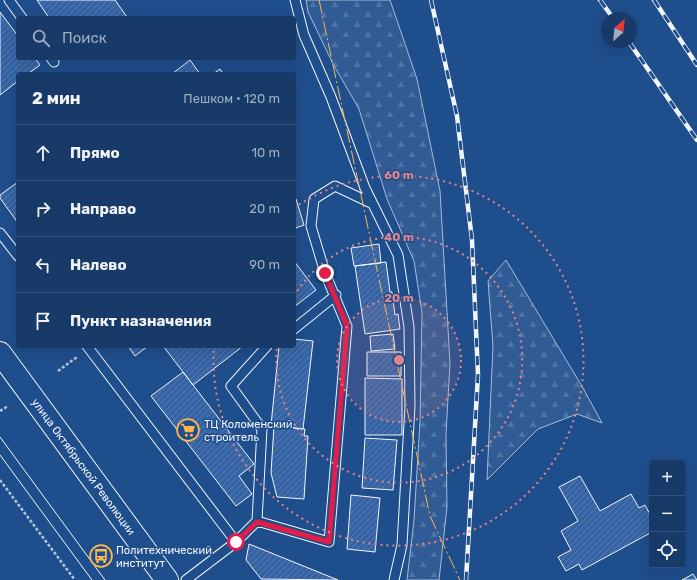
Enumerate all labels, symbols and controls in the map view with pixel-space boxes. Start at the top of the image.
north arrow [601,12,637,48]
search box [16,16,296,60]
icon: search [30,27,52,49]
text: Поиск [62,29,107,47]
text: 2 мин [32,88,81,108]
text: Пешком · 120 m [183,91,280,106]
icon: ahead [32,142,54,164]
text: Прямо [70,144,120,162]
text: 10 m [251,145,280,160]
text: 60 m [384,168,414,182]
icon: right [32,198,54,220]
text: Направо [70,200,136,218]
text: 20 m [249,201,280,216]
text: 40 m [384,230,414,244]
icon: left [32,254,54,276]
text: Налево [70,256,127,274]
text: 90 m [249,257,280,272]
route end [316,264,334,282]
text: 20 m [384,291,414,305]
icon: arrive [32,310,54,332]
text: Пункт назначения [70,312,212,330]
centre of rings [392,353,406,367]
street label: улица Октябрьской Революции [29,396,138,537]
supermarket icon: ТЦ Коломенский строитель [175,417,201,443]
place label: ТЦ Коломенский строитель [204,418,292,444]
map controls [649,460,685,568]
button: + [649,460,685,496]
button: − [649,496,685,532]
button: locate [649,532,685,568]
route start [227,533,245,551]
bus stop icon: Политехнический институт [88,543,114,569]
place label: Политехнический институт [116,544,212,570]

